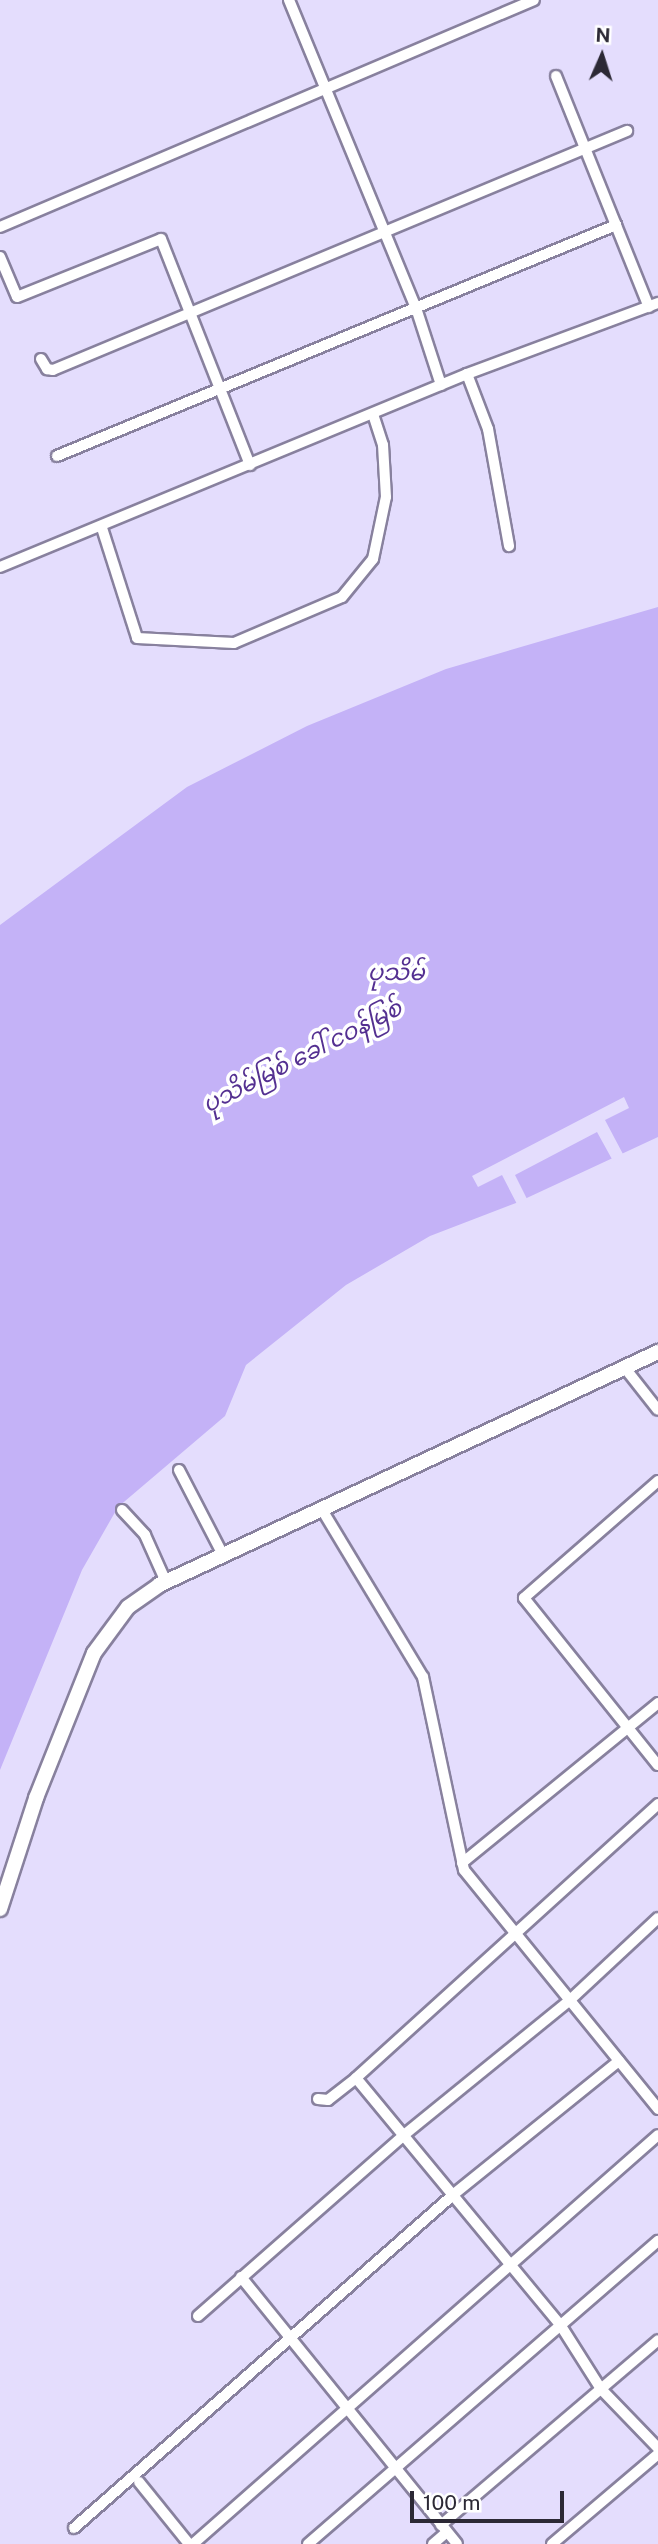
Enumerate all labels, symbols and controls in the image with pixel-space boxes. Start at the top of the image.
north arrow [567,21,637,91]
text: N [595,24,611,46]
water label: ပုသိမ် [367,958,425,986]
water label: ပုသိမ်မြစ် ခေါ် ငဝန်မြစ် [198,994,406,1118]
scale bar [413,2478,567,2522]
text: 100 m [423,2490,480,2515]

